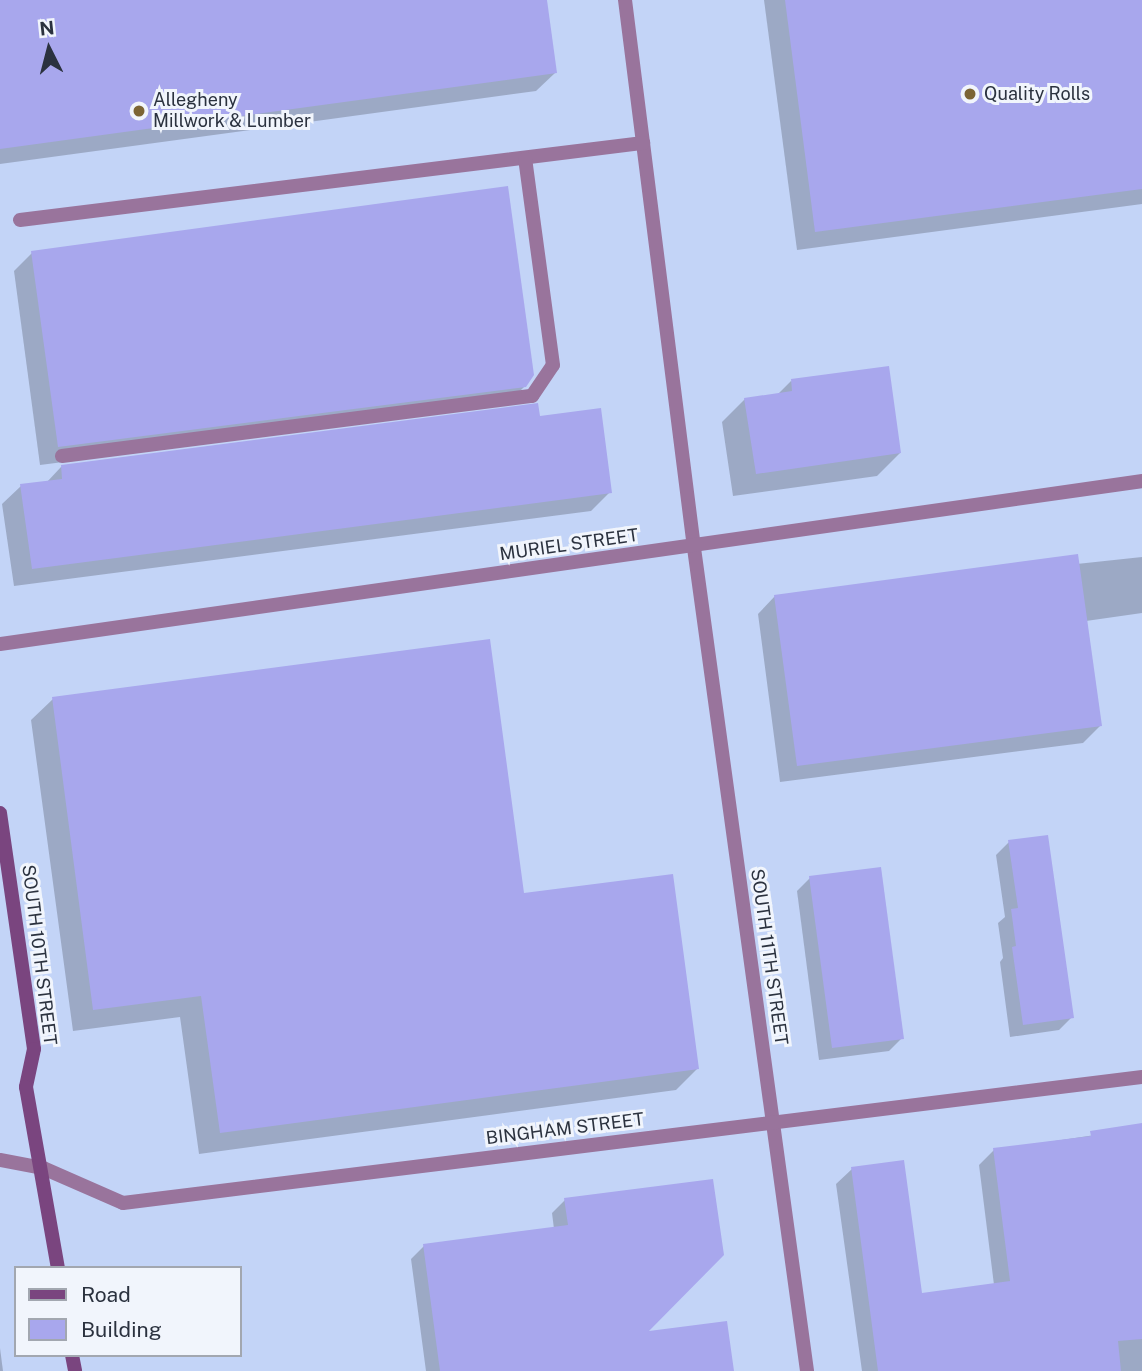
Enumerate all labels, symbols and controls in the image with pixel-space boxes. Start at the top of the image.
north arrow [14,14,84,84]
text: N [38,16,55,40]
place label: Quality Rolls [984,83,1090,105]
marker: Quality Rolls [962,86,978,102]
place label: Allegheny Millwork & Lumber [153,90,311,132]
marker: Allegheny Millwork & Lumber [131,103,147,119]
street label: MURIEL STREET [498,525,640,565]
street label: SOUTH 10TH STREET [17,864,61,1046]
street label: SOUTH 11TH STREET [746,867,792,1047]
street label: BINGHAM STREET [485,1109,645,1149]
legend [14,1266,242,1357]
text: Road [81,1282,131,1307]
text: Building [81,1317,162,1342]

